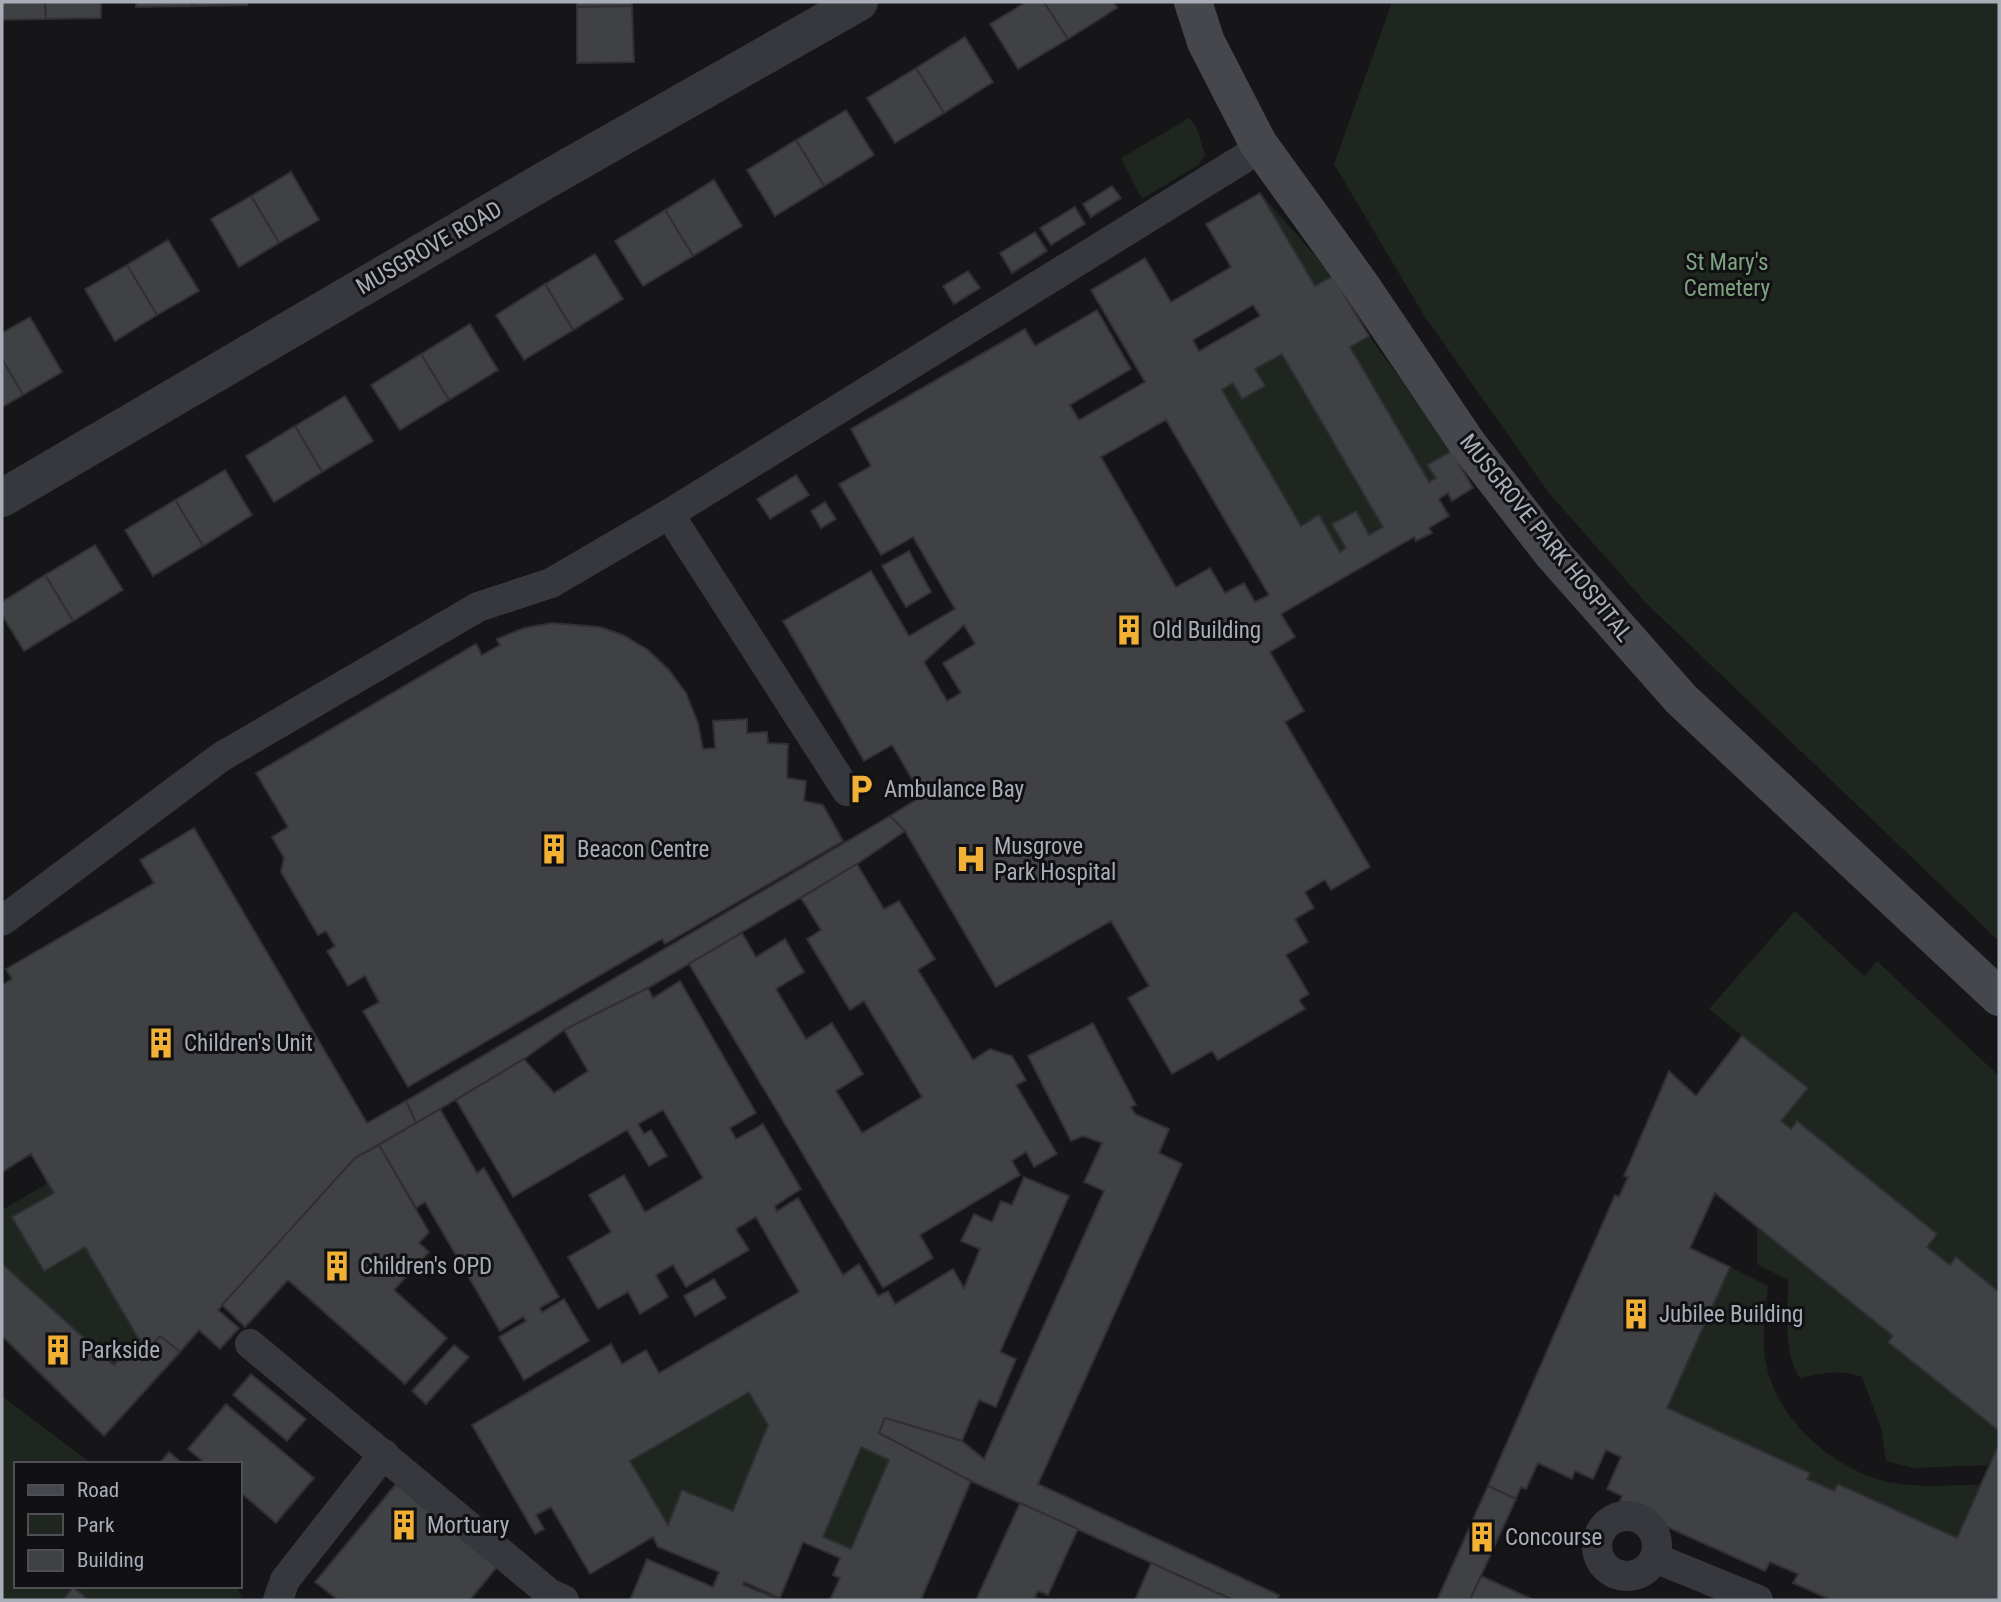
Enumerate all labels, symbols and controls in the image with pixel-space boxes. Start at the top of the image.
street label: MUSGROVE ROAD [351,195,507,301]
park label: St Mary's Cemetery [1684,249,1771,302]
street label: MUSGROVE PARK HOSPITAL [1454,429,1638,647]
building icon: Old Building [1112,613,1146,647]
place label: Old Building [1152,617,1261,644]
parking icon: Ambulance Bay [844,772,878,806]
place label: Ambulance Bay [884,776,1025,803]
building icon: Beacon Centre [537,832,571,866]
place label: Musgrove Park Hospital [994,833,1116,886]
place label: Beacon Centre [577,836,709,863]
hospital icon: Musgrove Park Hospital [954,842,988,876]
building icon: Children's Unit [144,1026,178,1060]
place label: Children's Unit [184,1030,313,1057]
building icon: Children's OPD [320,1249,354,1283]
place label: Children's OPD [360,1253,492,1280]
building icon: Jubilee Building [1619,1297,1653,1331]
place label: Jubilee Building [1659,1301,1803,1328]
building icon: Parkside [41,1333,75,1367]
place label: Parkside [81,1337,160,1364]
legend [14,1462,242,1588]
text: Road [77,1478,119,1502]
building icon: Mortuary [387,1508,421,1542]
place label: Mortuary [427,1512,510,1539]
text: Park [77,1513,115,1537]
building icon: Concourse [1465,1520,1499,1554]
place label: Concourse [1505,1524,1602,1551]
text: Building [77,1548,144,1572]

